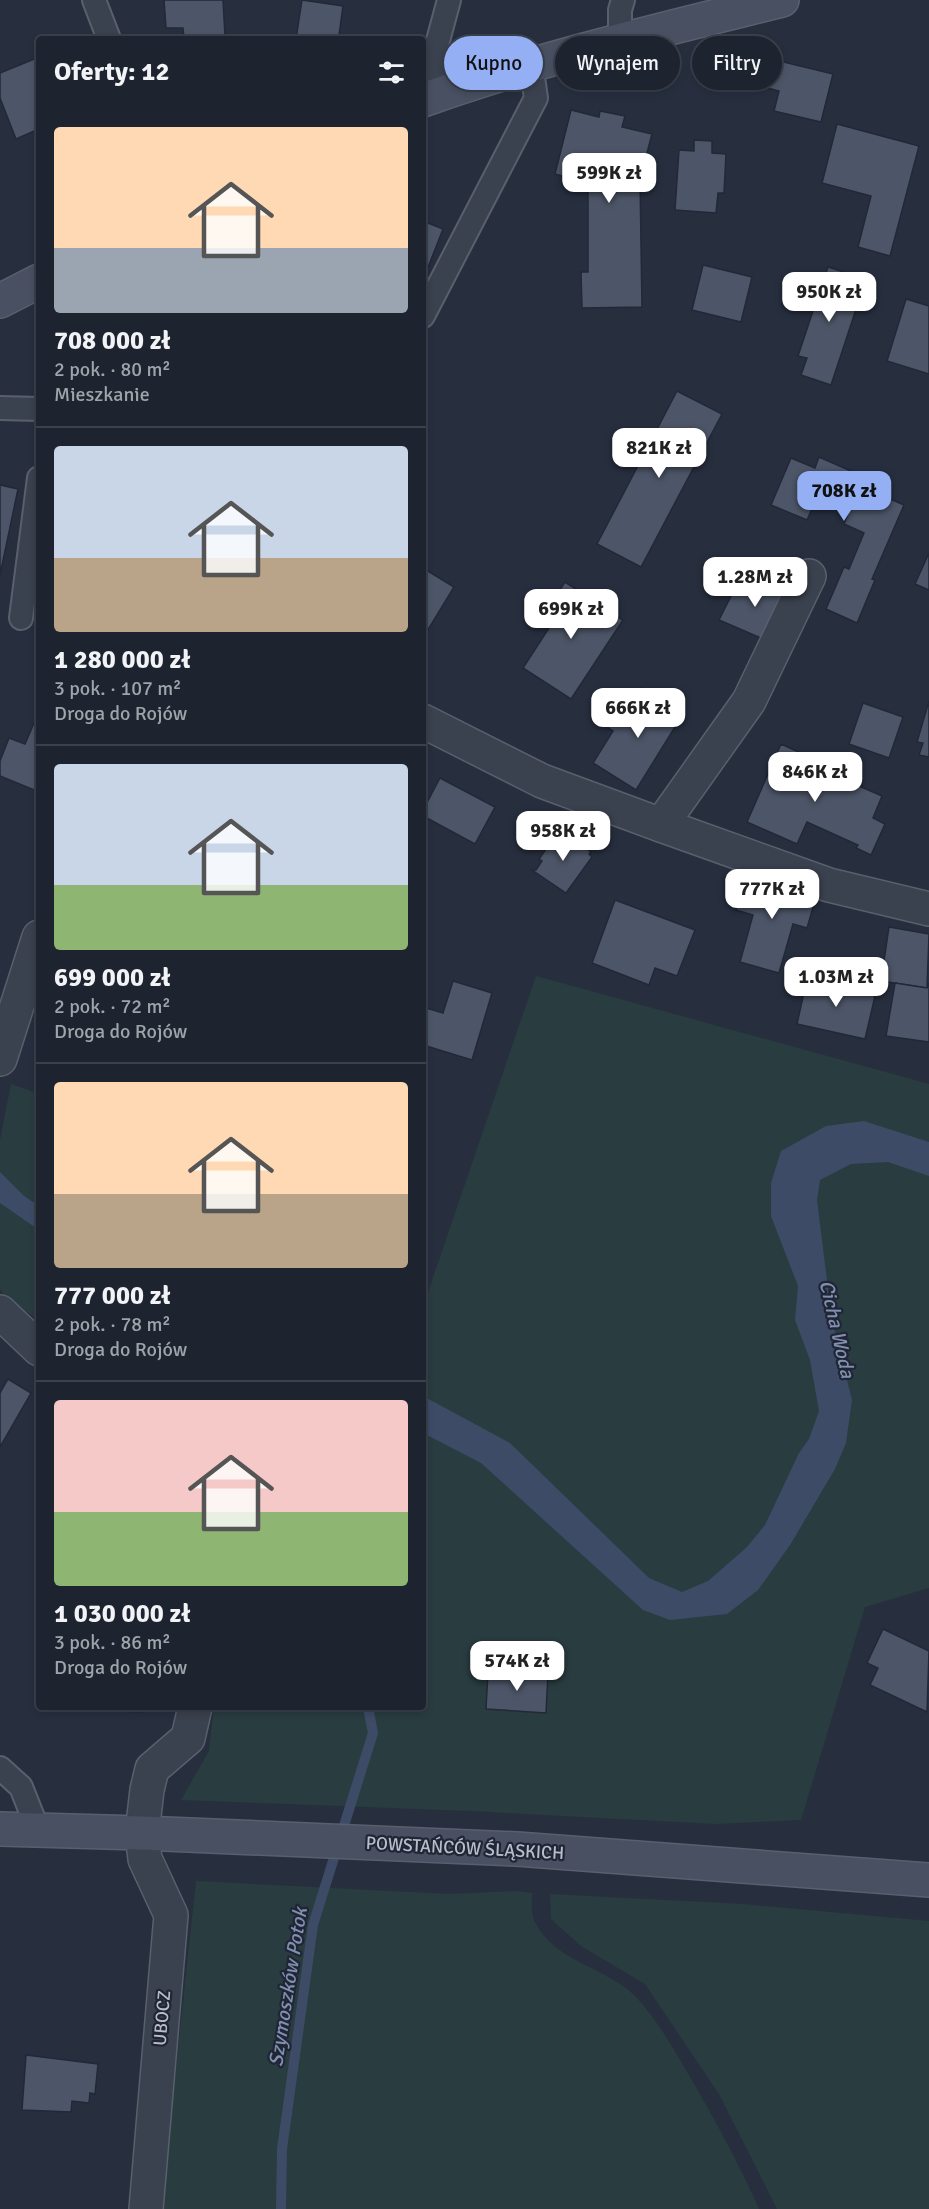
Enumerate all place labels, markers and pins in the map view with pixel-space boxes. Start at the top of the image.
pin: 599K zł [554,153,664,204]
pin: 950K zł [774,272,884,323]
pin: 821K zł [604,428,714,479]
pin: 708K zł [789,471,899,522]
pin: 1.28M zł [693,557,817,608]
pin: 699K zł [516,589,626,640]
pin: 666K zł [583,688,693,739]
pin: 846K zł [760,752,870,803]
pin: 958K zł [508,811,618,862]
pin: 777K zł [717,869,827,920]
pin: 1.03M zł [774,957,898,1008]
pin: 574K zł [462,1641,572,1692]

